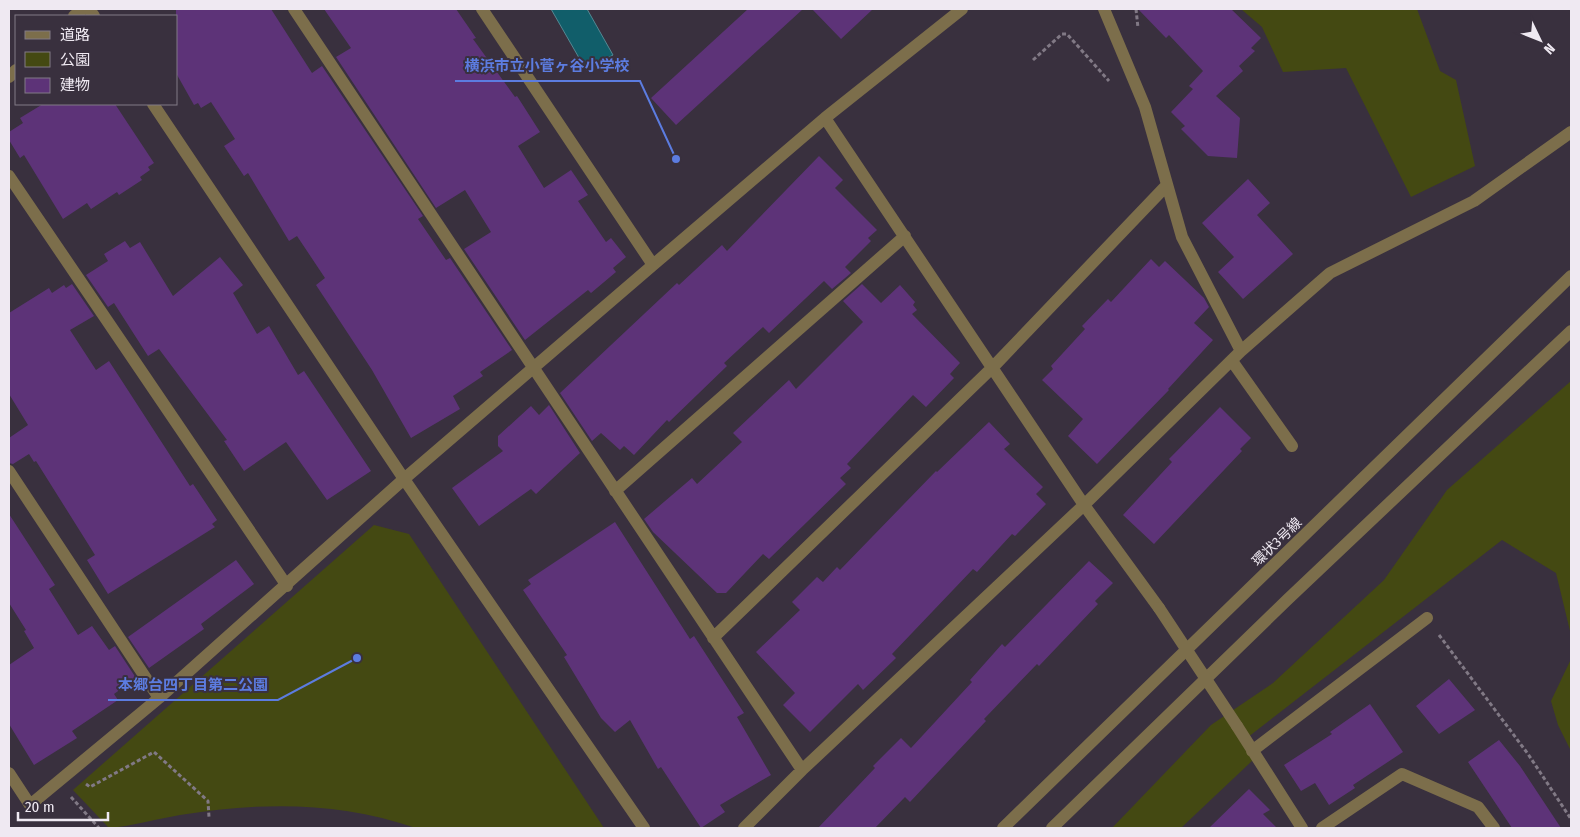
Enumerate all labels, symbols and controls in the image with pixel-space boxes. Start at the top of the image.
legend [15,15,178,105]
north arrow [1515,15,1565,65]
text: 道路 [60,26,90,44]
text: N [1540,40,1558,57]
text: 公園 [60,51,90,69]
callout: 横浜市立小菅ヶ谷小学校 [455,51,640,81]
text: 横浜市立小菅ヶ谷小学校 [464,57,630,75]
text: 建物 [60,76,90,94]
street label: 環状3号線 [1249,514,1305,570]
callout: 本郷台四丁目第二公園 [108,670,278,700]
text: 本郷台四丁目第二公園 [118,676,268,694]
scale bar [18,790,108,822]
text: 20 m [25,798,55,816]

